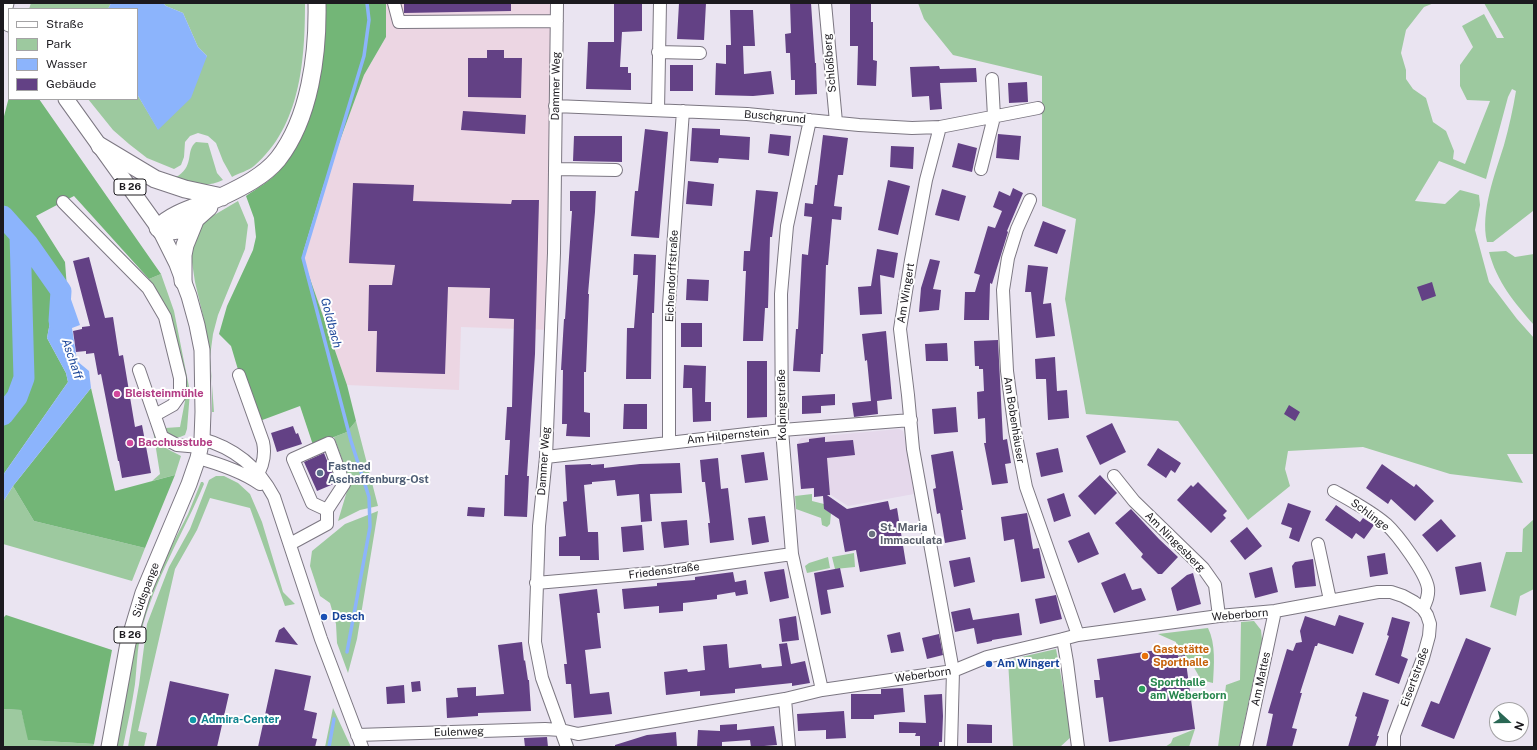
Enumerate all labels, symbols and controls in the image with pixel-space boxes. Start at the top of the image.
legend [8,8,138,100]
text: Straße [46,17,83,31]
street label: Schloßberg [821,33,839,93]
text: Park [46,37,72,51]
street label: Dammer Weg [549,51,563,121]
text: Wasser [46,57,87,71]
text: Gebäude [46,77,96,91]
street label: Buschgrund [743,108,807,126]
road number: B 26 [114,179,146,195]
street label: Eichendorffstraße [663,230,681,322]
street label: Am Wingert [895,262,917,324]
water label: Goldbach [317,296,345,350]
water label: Aschaff [58,337,86,381]
street label: Kolpingstraße [775,369,789,441]
street label: Am Bobenhäuser [1001,376,1027,464]
place label: Bleisteinmühle [125,387,204,401]
marker: Bleisteinmühle [112,389,122,399]
street label: Am Hilpernstein [686,425,770,447]
street label: Dammer Weg [535,426,553,496]
place label: Bacchusstube [138,436,212,450]
marker: Bacchusstube [125,438,135,448]
place label: Fastned Aschaffenburg-Ost [328,460,429,486]
marker: Fastned Aschaffenburg-Ost [315,468,325,478]
street label: Schlinge [1348,496,1392,534]
street label: Am Ningesberg [1142,509,1208,575]
place label: St. Maria Immaculata [880,521,942,547]
marker: St. Maria Immaculata [867,529,877,539]
street label: Friedenstraße [628,560,700,582]
street label: Südspange [130,561,162,619]
street label: Weberborn [1211,606,1269,624]
place label: Desch [332,610,365,624]
marker: Desch [319,612,329,622]
road number: B 26 [114,627,146,643]
place label: Gaststätte Sporthalle [1153,643,1209,669]
street label: Eisertstraße [1398,646,1432,708]
marker: Gaststätte Sporthalle [1140,651,1150,661]
street label: Am Mattes [1249,651,1273,707]
place label: Am Wingert [997,657,1060,671]
marker: Am Wingert [984,659,994,669]
street label: Weberborn [894,665,952,685]
place label: Sporthalle am Weberborn [1150,676,1227,702]
marker: Sporthalle am Weberborn [1137,684,1147,694]
north arrow [1489,702,1529,742]
place label: Admira-Center [201,713,279,727]
marker: Admira-Center [188,715,198,725]
text: N [1512,720,1526,732]
street label: Eulenweg [434,725,484,739]

